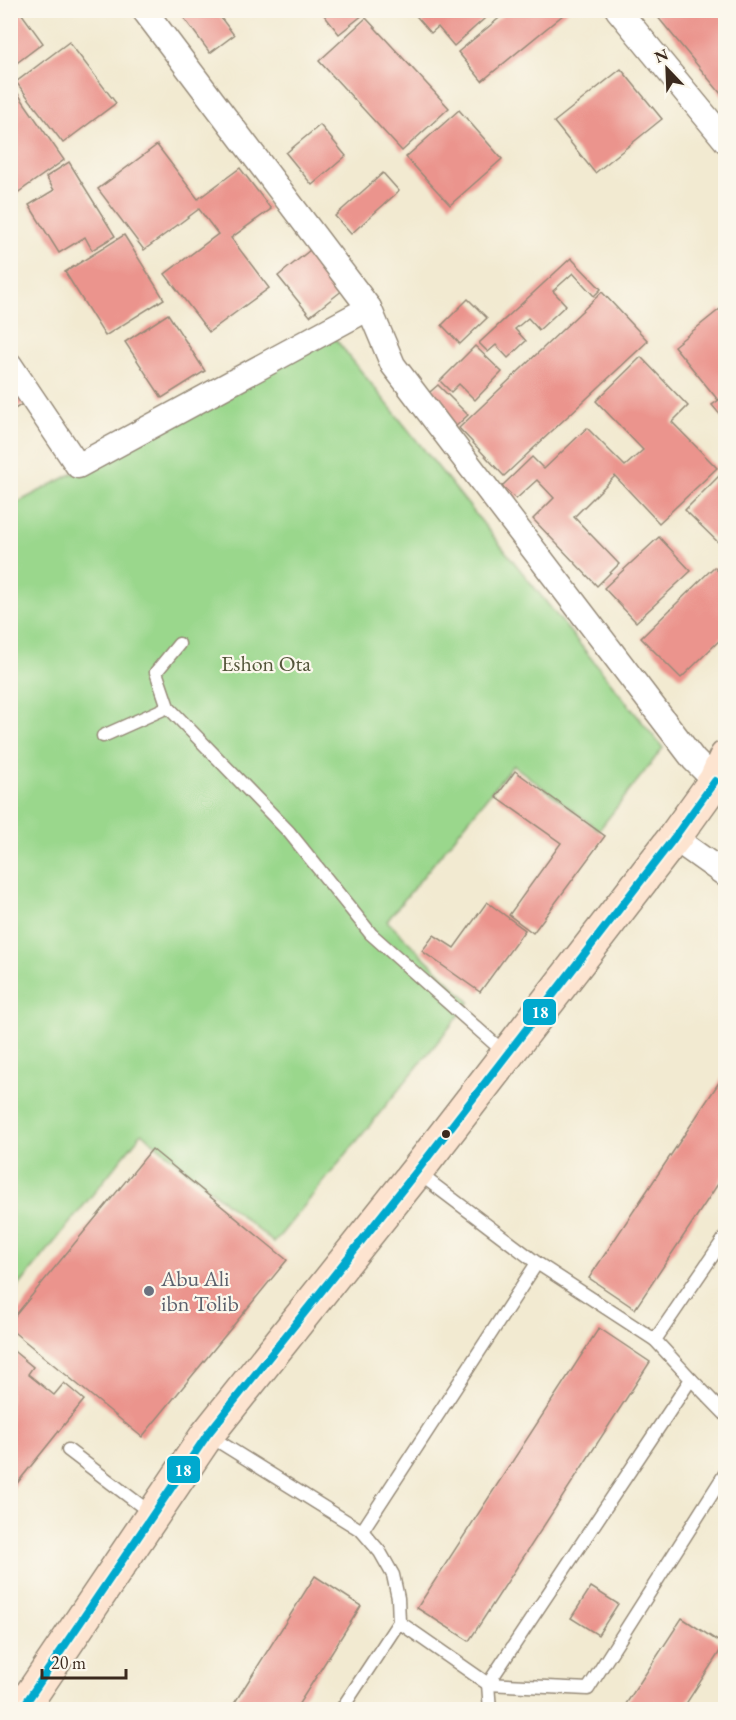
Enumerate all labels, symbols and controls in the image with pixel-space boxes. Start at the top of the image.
north arrow [637,39,697,99]
text: N [651,43,671,68]
park label: Eshon Ota [221,649,311,678]
line badge: 18 [522,998,557,1026]
text: 18 [532,1002,548,1023]
unlabelled marker [440,1128,452,1140]
place label: Abu Ali ibn Tolib [160,1264,239,1318]
marker: Abu Ali ibn Tolib [142,1284,156,1298]
line badge: 18 [166,1455,201,1484]
text: 18 [175,1460,191,1481]
scale bar [42,1642,126,1680]
text: 20 m [51,1651,86,1674]

